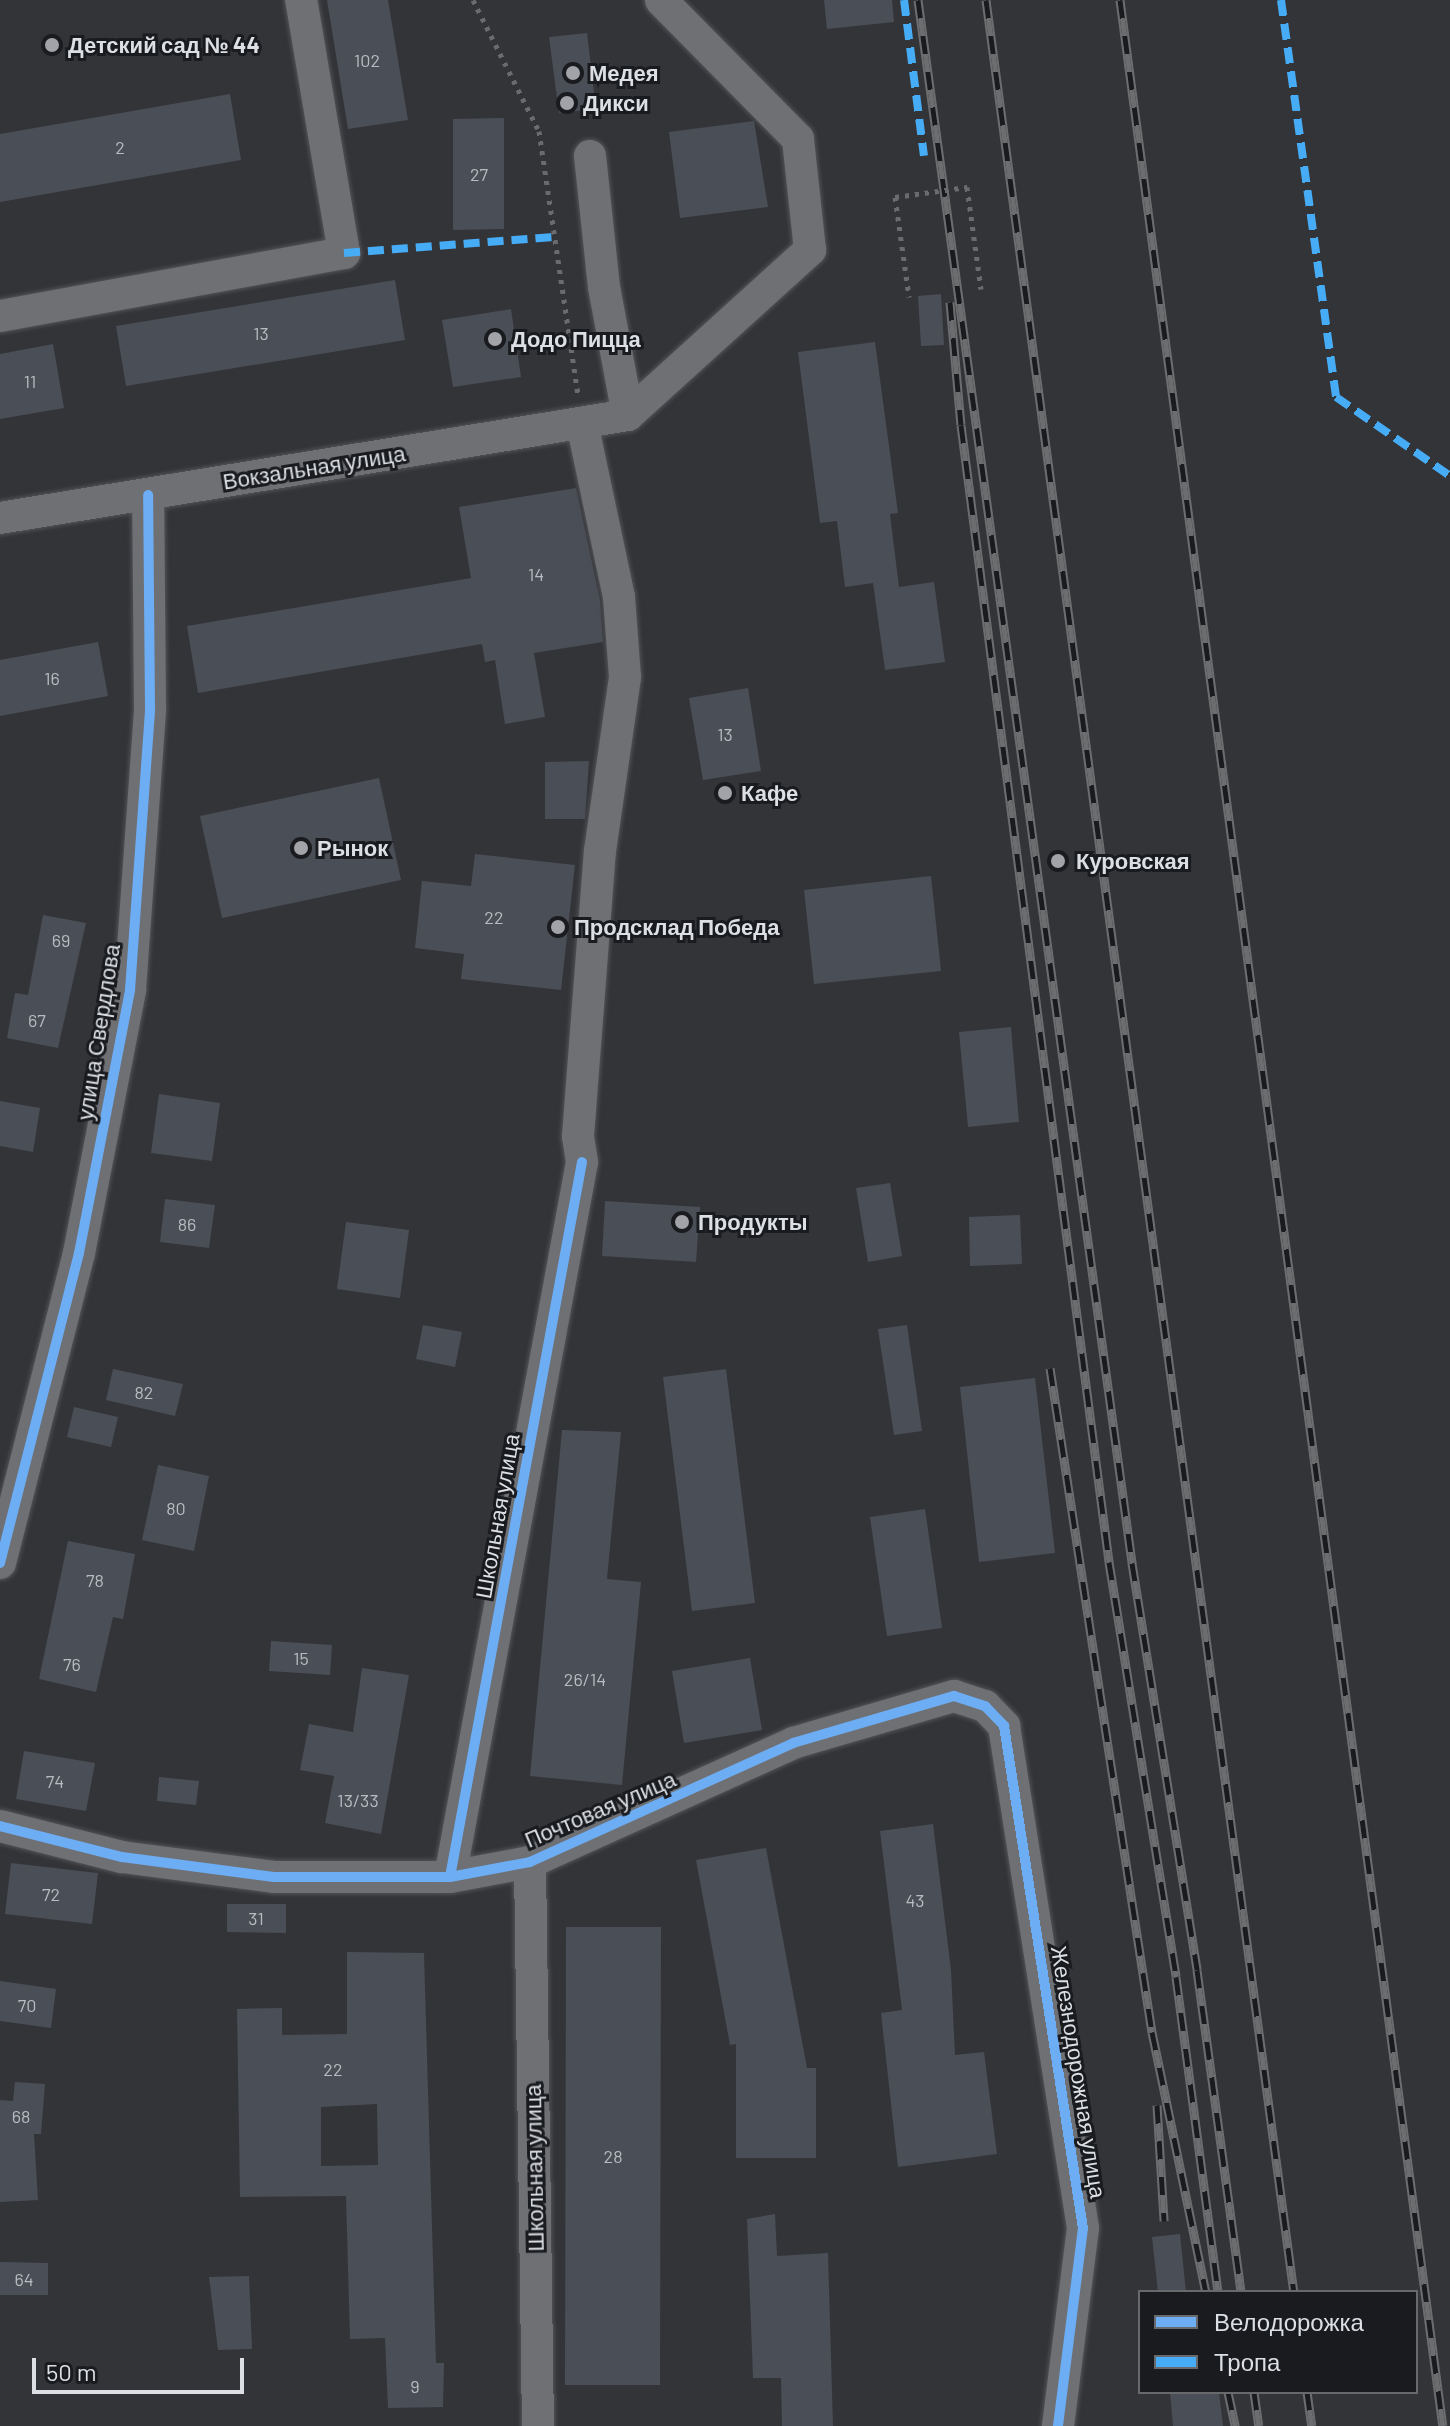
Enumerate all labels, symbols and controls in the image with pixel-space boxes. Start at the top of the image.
place label: Детский сад № 44 [68,32,260,58]
marker: Детский сад № 44 [43,36,61,54]
house number: 102 [354,49,380,71]
place label: Медея [589,60,659,86]
marker: Медея [564,64,582,82]
place label: Дикси [583,90,649,116]
marker: Дикси [558,94,576,112]
house number: 2 [115,136,125,158]
house number: 27 [470,163,488,185]
house number: 13 [253,322,269,344]
place label: Додо Пицца [511,326,641,352]
marker: Додо Пицца [486,330,504,348]
house number: 11 [24,370,36,392]
street label: Вокзальная улица [221,440,407,494]
house number: 14 [528,563,544,585]
house number: 16 [44,667,60,689]
house number: 13 [717,723,733,745]
place label: Кафе [741,780,798,806]
marker: Кафе [716,784,734,802]
place label: Рынок [317,835,388,861]
marker: Рынок [292,839,310,857]
place label: Куровская [1076,848,1190,874]
marker: Куровская [1047,850,1069,872]
house number: 22 [484,906,504,928]
place label: Продсклад Победа [574,914,779,940]
marker: Продсклад Победа [549,918,567,936]
house number: 69 [52,929,70,951]
street label: улица Свердлова [71,942,125,1122]
house number: 67 [28,1009,46,1031]
place label: Продукты [698,1209,807,1235]
house number: 86 [178,1213,196,1235]
marker: Продукты [673,1213,691,1231]
house number: 82 [134,1381,154,1403]
street label: Школьная улица [469,1431,525,1601]
house number: 80 [166,1497,186,1519]
house number: 78 [86,1569,104,1591]
house number: 15 [293,1647,309,1669]
house number: 76 [63,1653,81,1675]
house number: 26/14 [564,1668,606,1690]
street label: Почтовая улица [520,1765,680,1853]
house number: 74 [46,1770,64,1792]
house number: 13/33 [337,1789,379,1811]
house number: 72 [42,1883,60,1905]
house number: 43 [905,1889,925,1911]
house number: 31 [248,1907,264,1929]
street label: Железнодорожная улица [1046,1944,1112,2200]
house number: 70 [18,1994,36,2016]
house number: 22 [323,2058,343,2080]
street label: Школьная улица [519,2084,549,2252]
house number: 68 [12,2105,30,2127]
house number: 28 [603,2145,623,2167]
house number: 64 [14,2268,34,2290]
legend [1138,2290,1418,2394]
text: Велодорожка [1214,2307,1364,2336]
scale bar [36,2342,248,2392]
text: Тропа [1214,2347,1280,2376]
text: 50 m [46,2357,97,2386]
house number: 9 [410,2375,420,2397]

